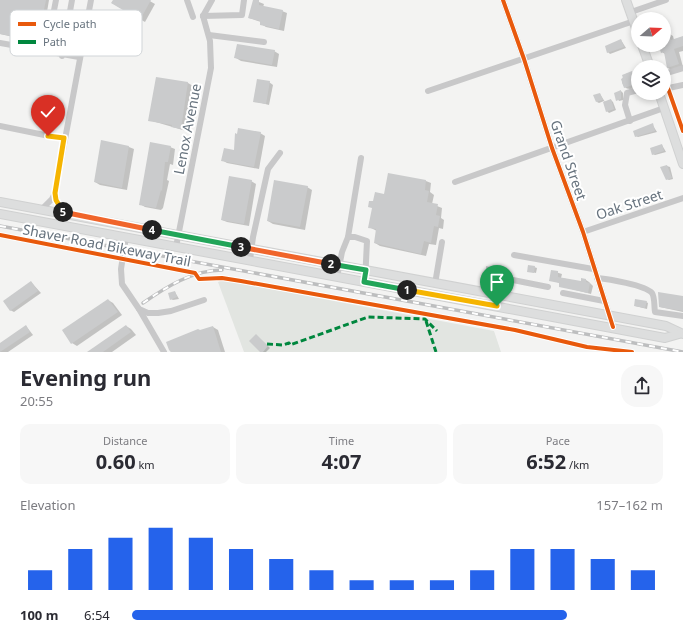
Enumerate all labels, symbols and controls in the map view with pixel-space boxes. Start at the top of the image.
legend [10,10,142,56]
north arrow [631,12,671,52]
map controls [631,12,671,100]
text: Cycle path [43,16,96,31]
text: Path [43,34,67,49]
button: layers [631,60,671,100]
street label: Lenox Avenue [169,82,205,176]
pin [31,95,65,136]
icon: check [37,101,59,123]
street label: Grand Street [546,117,592,203]
street label: Oak Street [593,184,665,224]
pin: 5 [53,202,73,222]
text: 5 [60,204,66,219]
street label: Shaver Road Bikeway Trail [21,219,193,271]
pin: 4 [142,220,162,240]
text: 4 [149,222,155,237]
pin: 3 [231,237,251,257]
text: 3 [238,239,244,254]
pin: 2 [321,254,341,274]
text: 2 [328,256,334,271]
pin [480,265,514,306]
icon: arrive [486,271,508,293]
pin: 1 [397,280,417,300]
text: 1 [404,282,410,297]
text: Evening run [20,362,151,392]
button: share [621,365,663,407]
text: 20:55 [20,392,53,410]
text: Distance [103,433,147,448]
text: Time [329,433,354,448]
text: Pace [546,433,570,448]
text: 0.60 [96,448,136,475]
text: 4:07 [322,448,361,475]
text: 6:52 [526,448,566,475]
text: km [136,457,155,472]
text: /km [566,457,589,472]
text: Elevation [20,496,76,514]
text: 157–162 m [596,496,663,514]
text: 100 m [20,606,58,624]
text: 6:54 [84,606,110,624]

